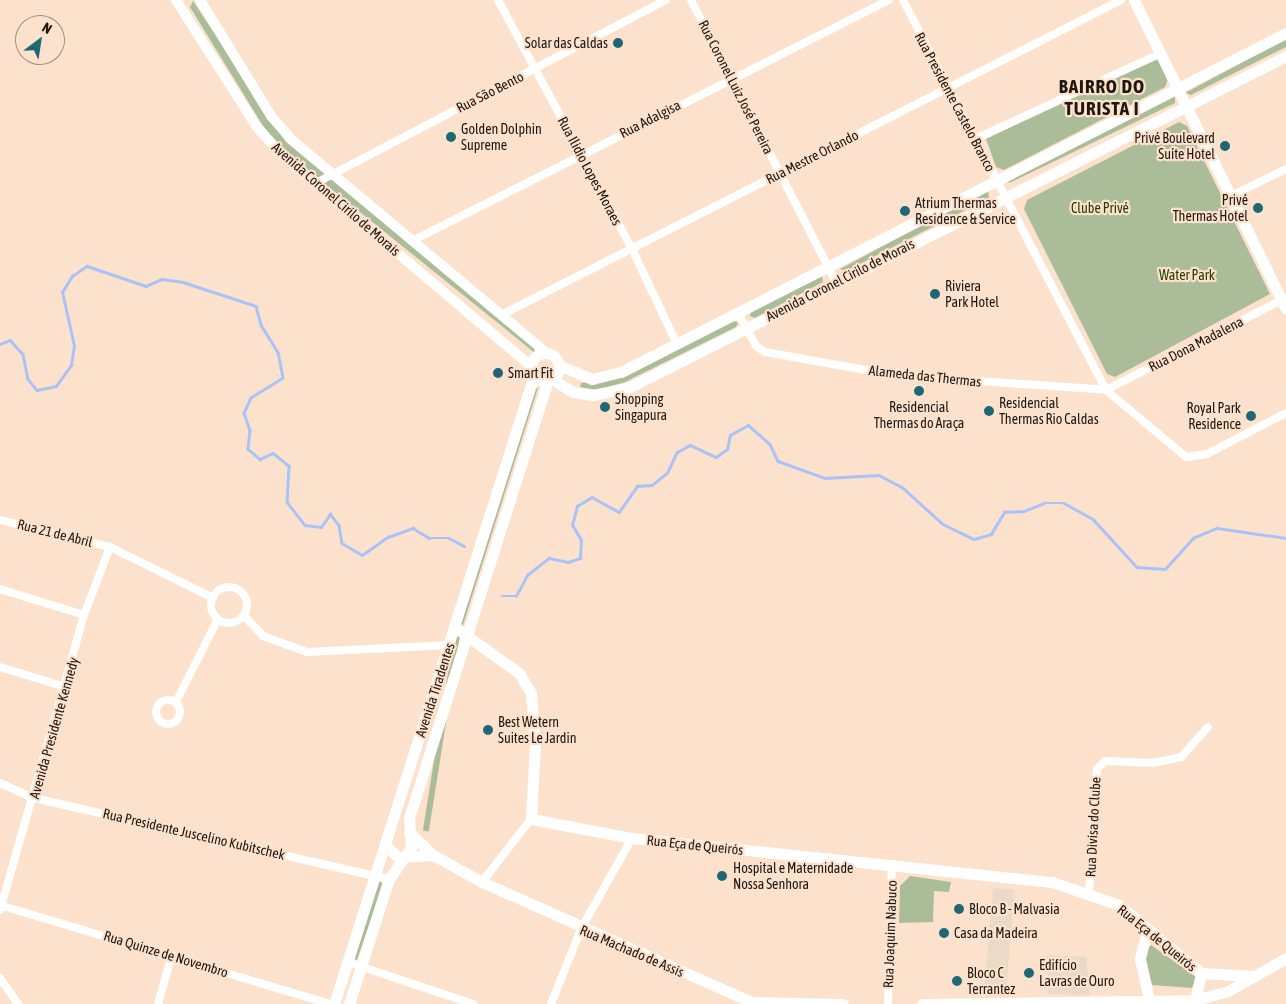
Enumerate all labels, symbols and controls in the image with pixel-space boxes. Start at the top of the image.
north arrow [15,15,65,65]
street label: Rua Coronel Luiz José Pereira [695,17,777,157]
text: N [40,19,55,37]
street label: Rua Presidente Castelo Branco [911,30,999,174]
place label: Solar das Caldas [525,35,608,51]
marker: Solar das Caldas [612,37,624,49]
street label: Rua São Bento [454,68,526,116]
district label: BAIRRO DO TURISTA I [1058,76,1146,120]
street label: Rua Adalgisa [617,96,683,142]
street label: Rua Ilidio Lopes Moraes [554,114,626,228]
place label: Golden Dolphin Supreme [461,121,542,154]
street label: Rua Mestre Orlando [763,126,861,188]
place label: Privé Boulevard Suíte Hotel [1134,130,1215,162]
marker: Golden Dolphin Supreme [445,131,457,143]
street label: Avenida Coronel Cirilo de Morais [268,139,404,259]
marker: Privé Boulevard Suíte Hotel [1219,140,1231,152]
place label: Privé Thermas Hotel [1173,192,1248,224]
place label: Atrium Thermas Residence & Service [915,195,1016,228]
park label: Clube Privé [1071,200,1129,216]
marker: Privé Thermas Hotel [1252,202,1264,214]
marker: Atrium Thermas Residence & Service [899,205,911,217]
street label: Avenida Coronel Cirilo de Morais [763,235,917,325]
park label: Water Park [1159,267,1215,283]
place label: Riviera Park Hotel [945,278,999,310]
marker: Riviera Park Hotel [929,288,941,300]
street label: Rua Dona Madalena [1146,313,1246,375]
street label: Alameda das Thermas [868,362,982,390]
place label: Smart Fit [508,365,553,381]
marker: Smart Fit [492,367,504,379]
marker: Residencial Thermas do Araça [913,385,925,397]
place label: Shopping Singapura [615,391,667,424]
place label: Residencial Thermas Rio Caldas [999,395,1099,428]
place label: Residencial Thermas do Araça [874,399,964,432]
place label: Royal Park Residence [1186,400,1241,432]
marker: Shopping Singapura [599,401,611,413]
marker: Residencial Thermas Rio Caldas [983,405,995,417]
marker: Royal Park Residence [1245,410,1257,422]
street label: Rua 21 de Abril [16,516,94,550]
street label: Avenida Tiradentes [412,641,458,739]
street label: Avenida Presidente Kennedy [26,655,82,801]
place label: Best Wetern Suites Le Jardin [498,714,576,746]
marker: Best Wetern Suites Le Jardin [482,724,494,736]
street label: Rua Divisa do Clube [1082,776,1104,878]
street label: Rua Presidente Juscelino Kubitschek [101,805,287,863]
street label: Rua Eça de Queirós [646,832,744,858]
place label: Hospital e Maternidade Nossa Senhora [733,860,853,892]
marker: Hospital e Maternidade Nossa Senhora [715,869,729,883]
street label: Rua Joaquim Nabuco [880,880,900,988]
place label: Bloco B - Malvasia [969,901,1060,917]
street label: Rua Eça de Queirós [1114,901,1200,975]
marker: Bloco B - Malvasia [953,903,965,915]
street label: Rua Machado de Assis [577,921,687,981]
place label: Casa da Madeira [954,925,1038,941]
street label: Rua Quinze de Novembro [102,927,230,981]
marker: Casa da Madeira [938,927,950,939]
place label: Edifício Lavras de Ouro [1039,957,1114,990]
place label: Bloco C Terrantez [967,965,1015,998]
marker: Edifício Lavras de Ouro [1023,967,1035,979]
marker: Bloco C Terrantez [951,975,963,987]

